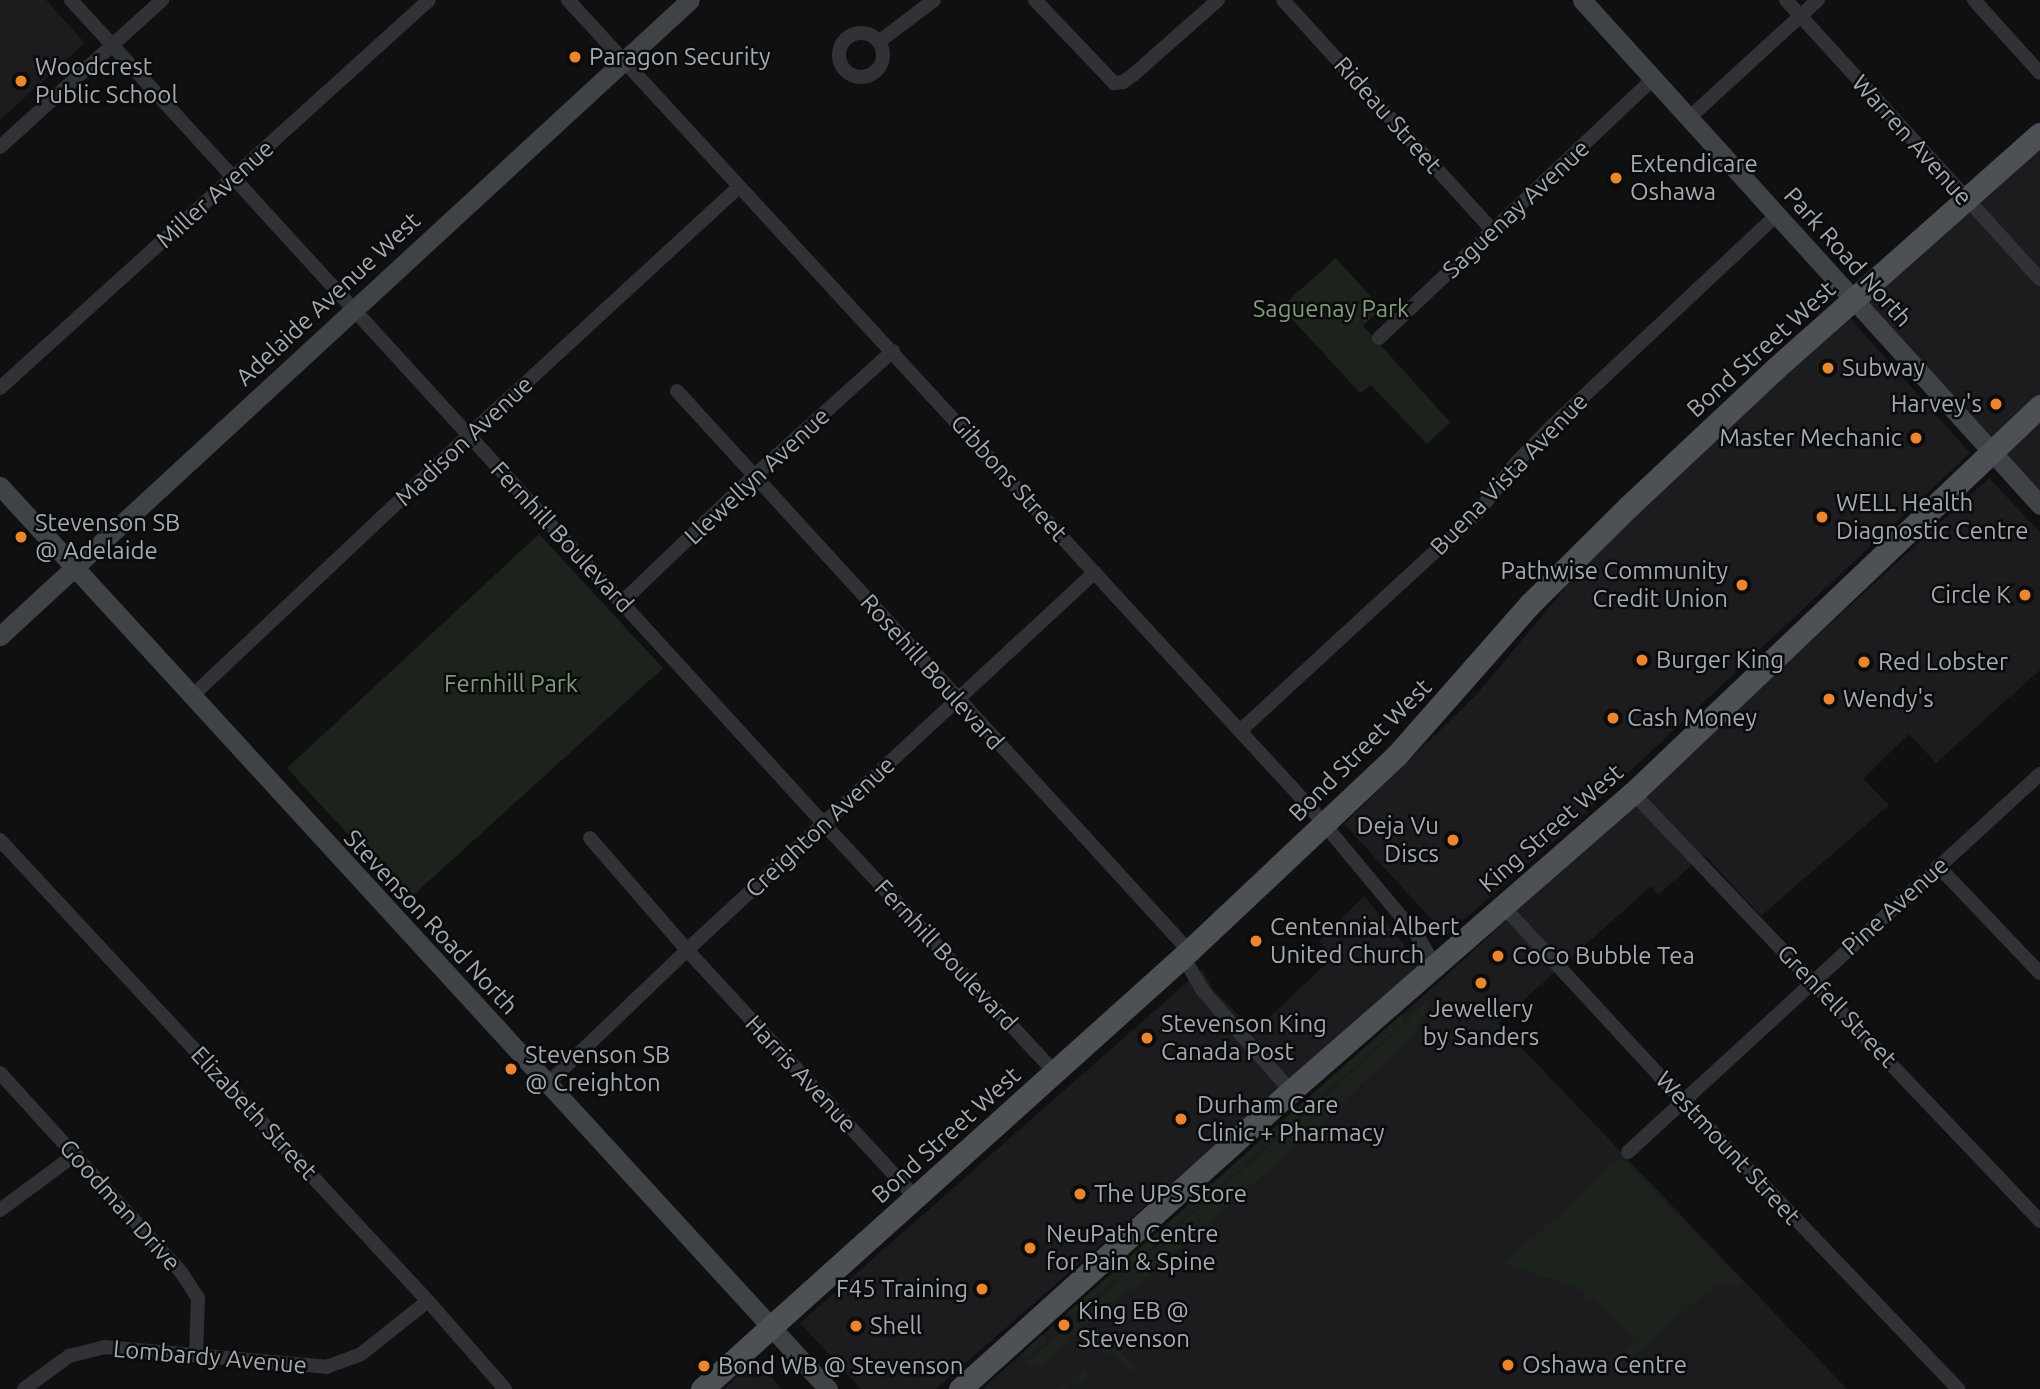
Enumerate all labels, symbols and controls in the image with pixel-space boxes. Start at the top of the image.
place label: Paragon Security [589,43,771,71]
marker: Paragon Security [567,49,583,65]
street label: Rideau Street [1328,51,1448,179]
place label: Woodcrest Public School [35,53,178,109]
street label: Warren Avenue [1846,69,1978,211]
marker: Woodcrest Public School [13,73,29,89]
street label: Miller Avenue [150,134,280,254]
street label: Saguenay Avenue [1437,134,1595,284]
place label: Extendicare Oshawa [1630,150,1758,206]
marker: Extendicare Oshawa [1608,170,1624,186]
street label: Park Road North [1778,181,1918,333]
street label: Adelaide Avenue West [230,206,426,392]
street label: Bond Street West [1681,275,1841,423]
park label: Saguenay Park [1253,295,1409,323]
place label: Subway [1842,354,1925,382]
marker: Subway [1820,360,1836,376]
street label: Madison Avenue [389,370,539,512]
street label: Buena Vista Avenue [1424,387,1594,561]
place label: Harvey's [1891,390,1982,418]
marker: Harvey's [1988,396,2004,412]
street label: Llewellyn Avenue [679,401,835,551]
street label: Gibbons Street [945,409,1073,547]
place label: Master Mechanic [1719,424,1902,452]
marker: Master Mechanic [1908,430,1924,446]
street label: Fernhill Boulevard [485,456,639,618]
place label: WELL Health Diagnostic Centre [1836,489,2028,545]
place label: Stevenson SB @ Adelaide [35,509,180,565]
marker: WELL Health Diagnostic Centre [1814,509,1830,525]
marker: Stevenson SB @ Adelaide [13,529,29,545]
place label: Pathwise Community Credit Union [1500,557,1728,613]
marker: Pathwise Community Credit Union [1734,577,1750,593]
place label: Circle K [1931,581,2011,609]
marker: Circle K [2017,587,2033,603]
street label: Rosehill Boulevard [854,588,1010,756]
place label: Burger King [1656,646,1784,674]
place label: Red Lobster [1878,648,2008,676]
marker: Burger King [1634,652,1650,668]
marker: Red Lobster [1856,654,1872,670]
park label: Fernhill Park [444,670,578,698]
street label: Bond Street West [1283,673,1437,827]
place label: Wendy's [1843,685,1934,713]
marker: Wendy's [1821,691,1837,707]
place label: Cash Money [1627,704,1757,732]
marker: Cash Money [1605,710,1621,726]
street label: Creighton Avenue [739,750,901,904]
street label: King Street West [1473,758,1629,898]
place label: Deja Vu Discs [1357,812,1439,868]
street label: Stevenson Road North [338,824,524,1020]
marker: Deja Vu Discs [1445,832,1461,848]
street label: Pine Avenue [1836,851,1954,961]
street label: Fernhill Boulevard [869,874,1023,1036]
place label: Centennial Albert United Church [1270,913,1459,969]
marker: Centennial Albert United Church [1248,933,1264,949]
street label: Grenfell Street [1771,939,1903,1073]
place label: CoCo Bubble Tea [1512,942,1695,970]
marker: CoCo Bubble Tea [1490,948,1506,964]
marker: Jewellery by Sanders [1473,975,1489,991]
place label: Jewellery by Sanders [1423,995,1539,1051]
street label: Harris Avenue [739,1009,863,1139]
place label: Stevenson King Canada Post [1161,1010,1327,1066]
marker: Stevenson King Canada Post [1139,1030,1155,1046]
street label: Elizabeth Street [185,1040,323,1186]
place label: Stevenson SB @ Creighton [525,1041,670,1097]
marker: Stevenson SB @ Creighton [503,1061,519,1077]
street label: Bond Street West [866,1061,1026,1209]
street label: Westmount Street [1650,1065,1806,1231]
place label: Durham Care Clinic + Pharmacy [1197,1091,1385,1147]
marker: Durham Care Clinic + Pharmacy [1171,1109,1191,1129]
street label: Goodman Drive [53,1133,187,1277]
place label: The UPS Store [1094,1180,1247,1208]
marker: The UPS Store [1072,1186,1088,1202]
place label: NeuPath Centre for Pain & Spine [1046,1220,1219,1276]
marker: NeuPath Centre for Pain & Spine [1020,1238,1040,1258]
place label: F45 Training [836,1275,968,1303]
marker: F45 Training [974,1281,990,1297]
place label: King EB @ Stevenson [1078,1297,1190,1353]
place label: Shell [870,1312,922,1340]
marker: King EB @ Stevenson [1056,1317,1072,1333]
marker: Shell [848,1318,864,1334]
street label: Lombardy Avenue [112,1334,308,1380]
place label: Oshawa Centre [1522,1351,1687,1379]
place label: Bond WB @ Stevenson [718,1352,964,1380]
marker: Oshawa Centre [1500,1357,1516,1373]
marker: Bond WB @ Stevenson [696,1358,712,1374]

